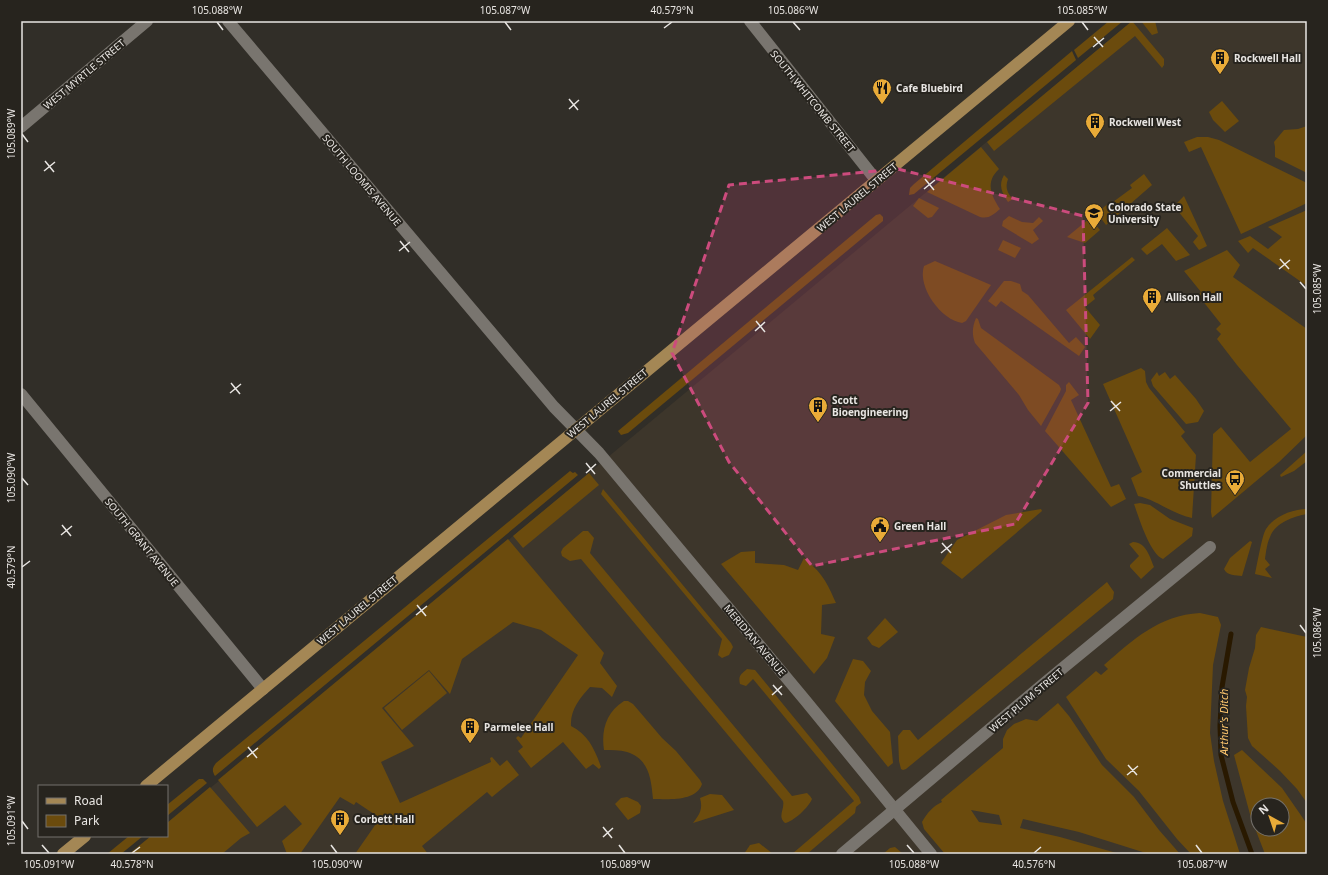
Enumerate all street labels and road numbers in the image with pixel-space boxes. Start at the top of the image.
street label: WEST MYRTLE STREET [40,35,128,112]
street label: SOUTH WHITCOMB STREET [767,47,859,155]
street label: SOUTH LOOMIS AVENUE [320,131,404,229]
street label: WEST LAUREL STREET [814,159,901,235]
street label: WEST LAUREL STREET [564,365,651,441]
street label: SOUTH GRANT AVENUE [102,495,182,589]
street label: WEST LAUREL STREET [314,572,401,648]
street label: MERIDIAN AVENUE [721,601,789,679]
street label: WEST PLUM STREET [986,665,1066,735]

